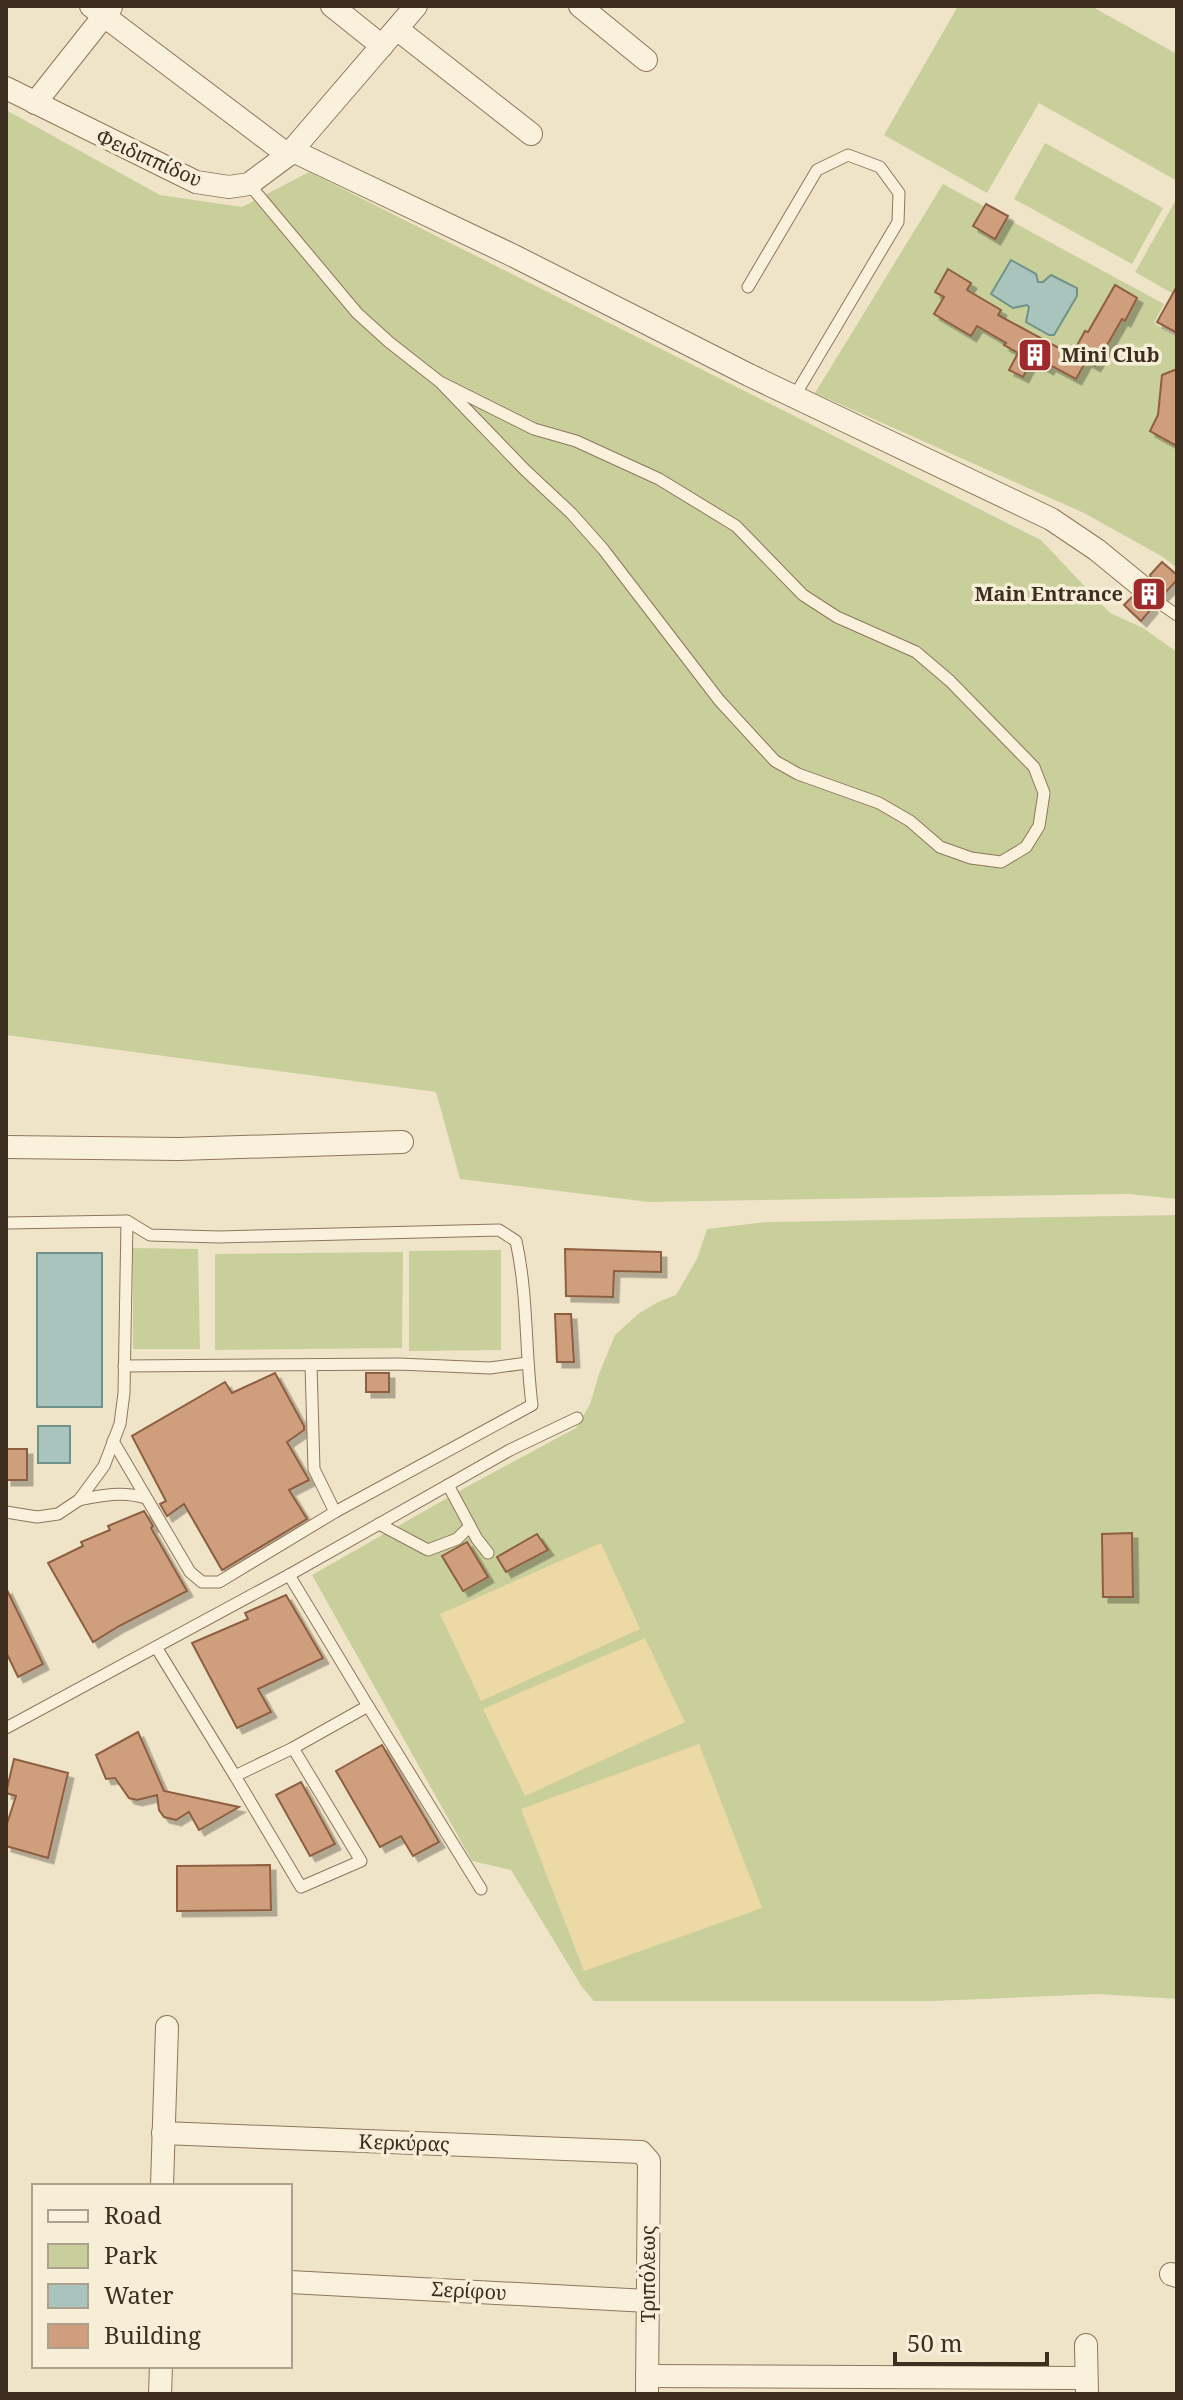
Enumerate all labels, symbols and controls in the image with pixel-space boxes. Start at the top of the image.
street label: Φειδιππίδου [92,122,206,193]
building icon: Mini Club [1016,336,1054,374]
place label: Mini Club [1061,341,1159,368]
building icon: Main Entrance [1130,575,1168,613]
place label: Main Entrance [975,580,1123,607]
street label: Κερκύρας [358,2127,450,2158]
legend [32,2184,292,2368]
text: Road [104,2198,162,2231]
street label: Τριπόλεως [634,2225,661,2323]
text: Park [104,2238,158,2271]
street label: Σερίφου [431,2275,507,2306]
text: Water [104,2278,174,2311]
scale bar [895,2316,1047,2366]
text: Building [104,2318,201,2351]
text: 50 m [907,2326,963,2359]

